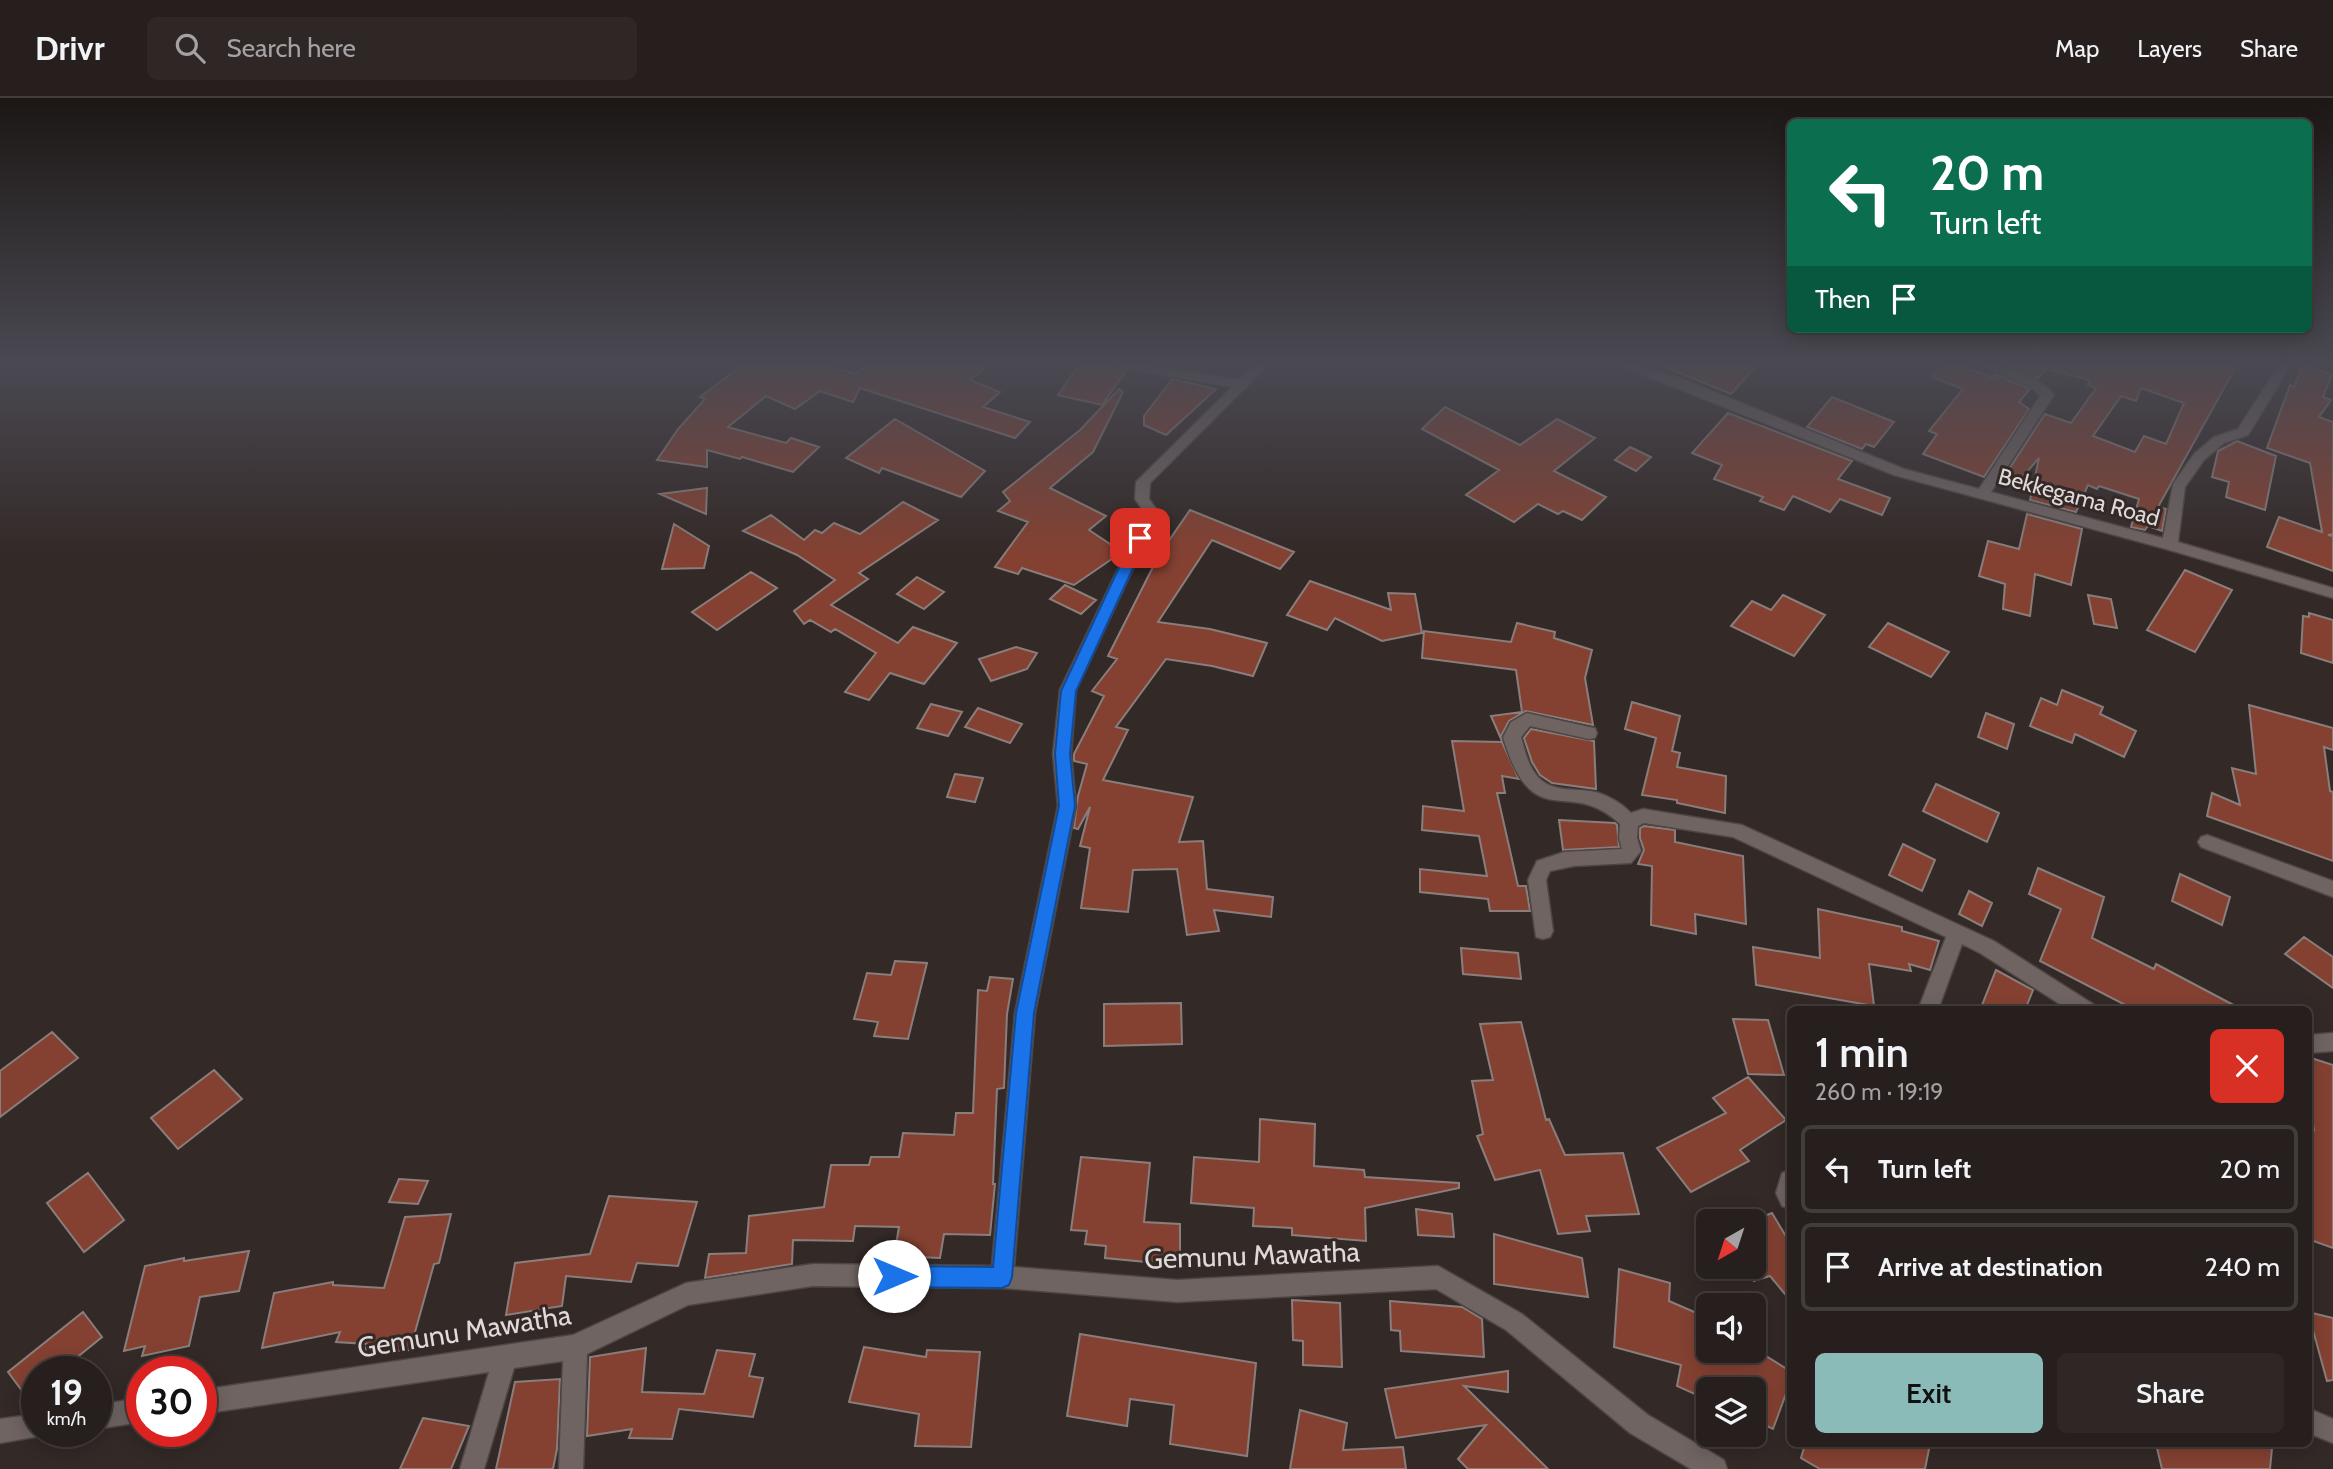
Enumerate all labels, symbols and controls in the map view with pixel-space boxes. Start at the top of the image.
search box [147,17,637,80]
text: Drivr [35,28,105,68]
icon: search [171,29,209,67]
text: Search here [227,32,356,64]
text: Map [2055,34,2099,63]
text: Layers [2137,34,2202,63]
text: Share [2240,34,2298,63]
text: 20 m [1930,143,2044,202]
icon: left [1815,147,1906,238]
text: Turn left [1930,203,2041,242]
icon: arrive [1885,280,1923,318]
text: Then [1815,283,1871,315]
street label: Bekkegama Road [1995,462,2163,532]
pin [1110,508,1170,568]
icon: arrive [1121,519,1159,557]
text: 1 min [1815,1026,1909,1078]
button: close [2210,1029,2284,1103]
text: 260 m · 19:19 [1815,1078,1943,1106]
icon: left [1819,1150,1857,1188]
text: Turn left [1878,1153,1971,1185]
text: 20 m [2220,1153,2280,1185]
north arrow [1696,1209,1766,1279]
map controls [1696,1209,1766,1447]
street label: Gemunu Mawatha [1144,1234,1361,1276]
position arrow [857,1239,931,1313]
icon: arrive [1819,1248,1857,1286]
text: Arrive at destination [1878,1251,2103,1283]
text: 240 m [2205,1251,2280,1283]
button: sound [1696,1293,1766,1363]
street label: Gemunu Mawatha [355,1297,574,1365]
button: Exit [1815,1353,2043,1433]
button: Share [2057,1353,2284,1433]
speed limit sign: 30 [126,1356,217,1447]
text: 19 [50,1371,83,1414]
button: layers [1696,1377,1766,1447]
text: km/h [47,1408,86,1430]

